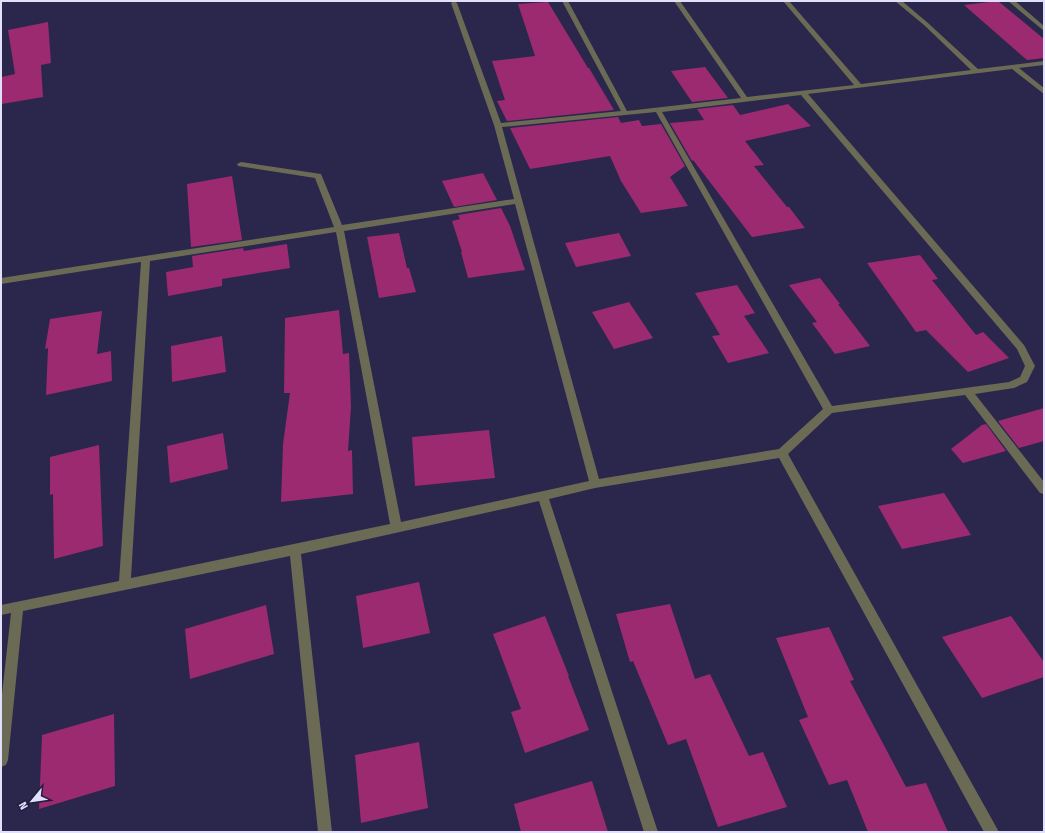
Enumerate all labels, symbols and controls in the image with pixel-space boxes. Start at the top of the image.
north arrow [12,781,52,821]
text: N [16,800,31,812]

